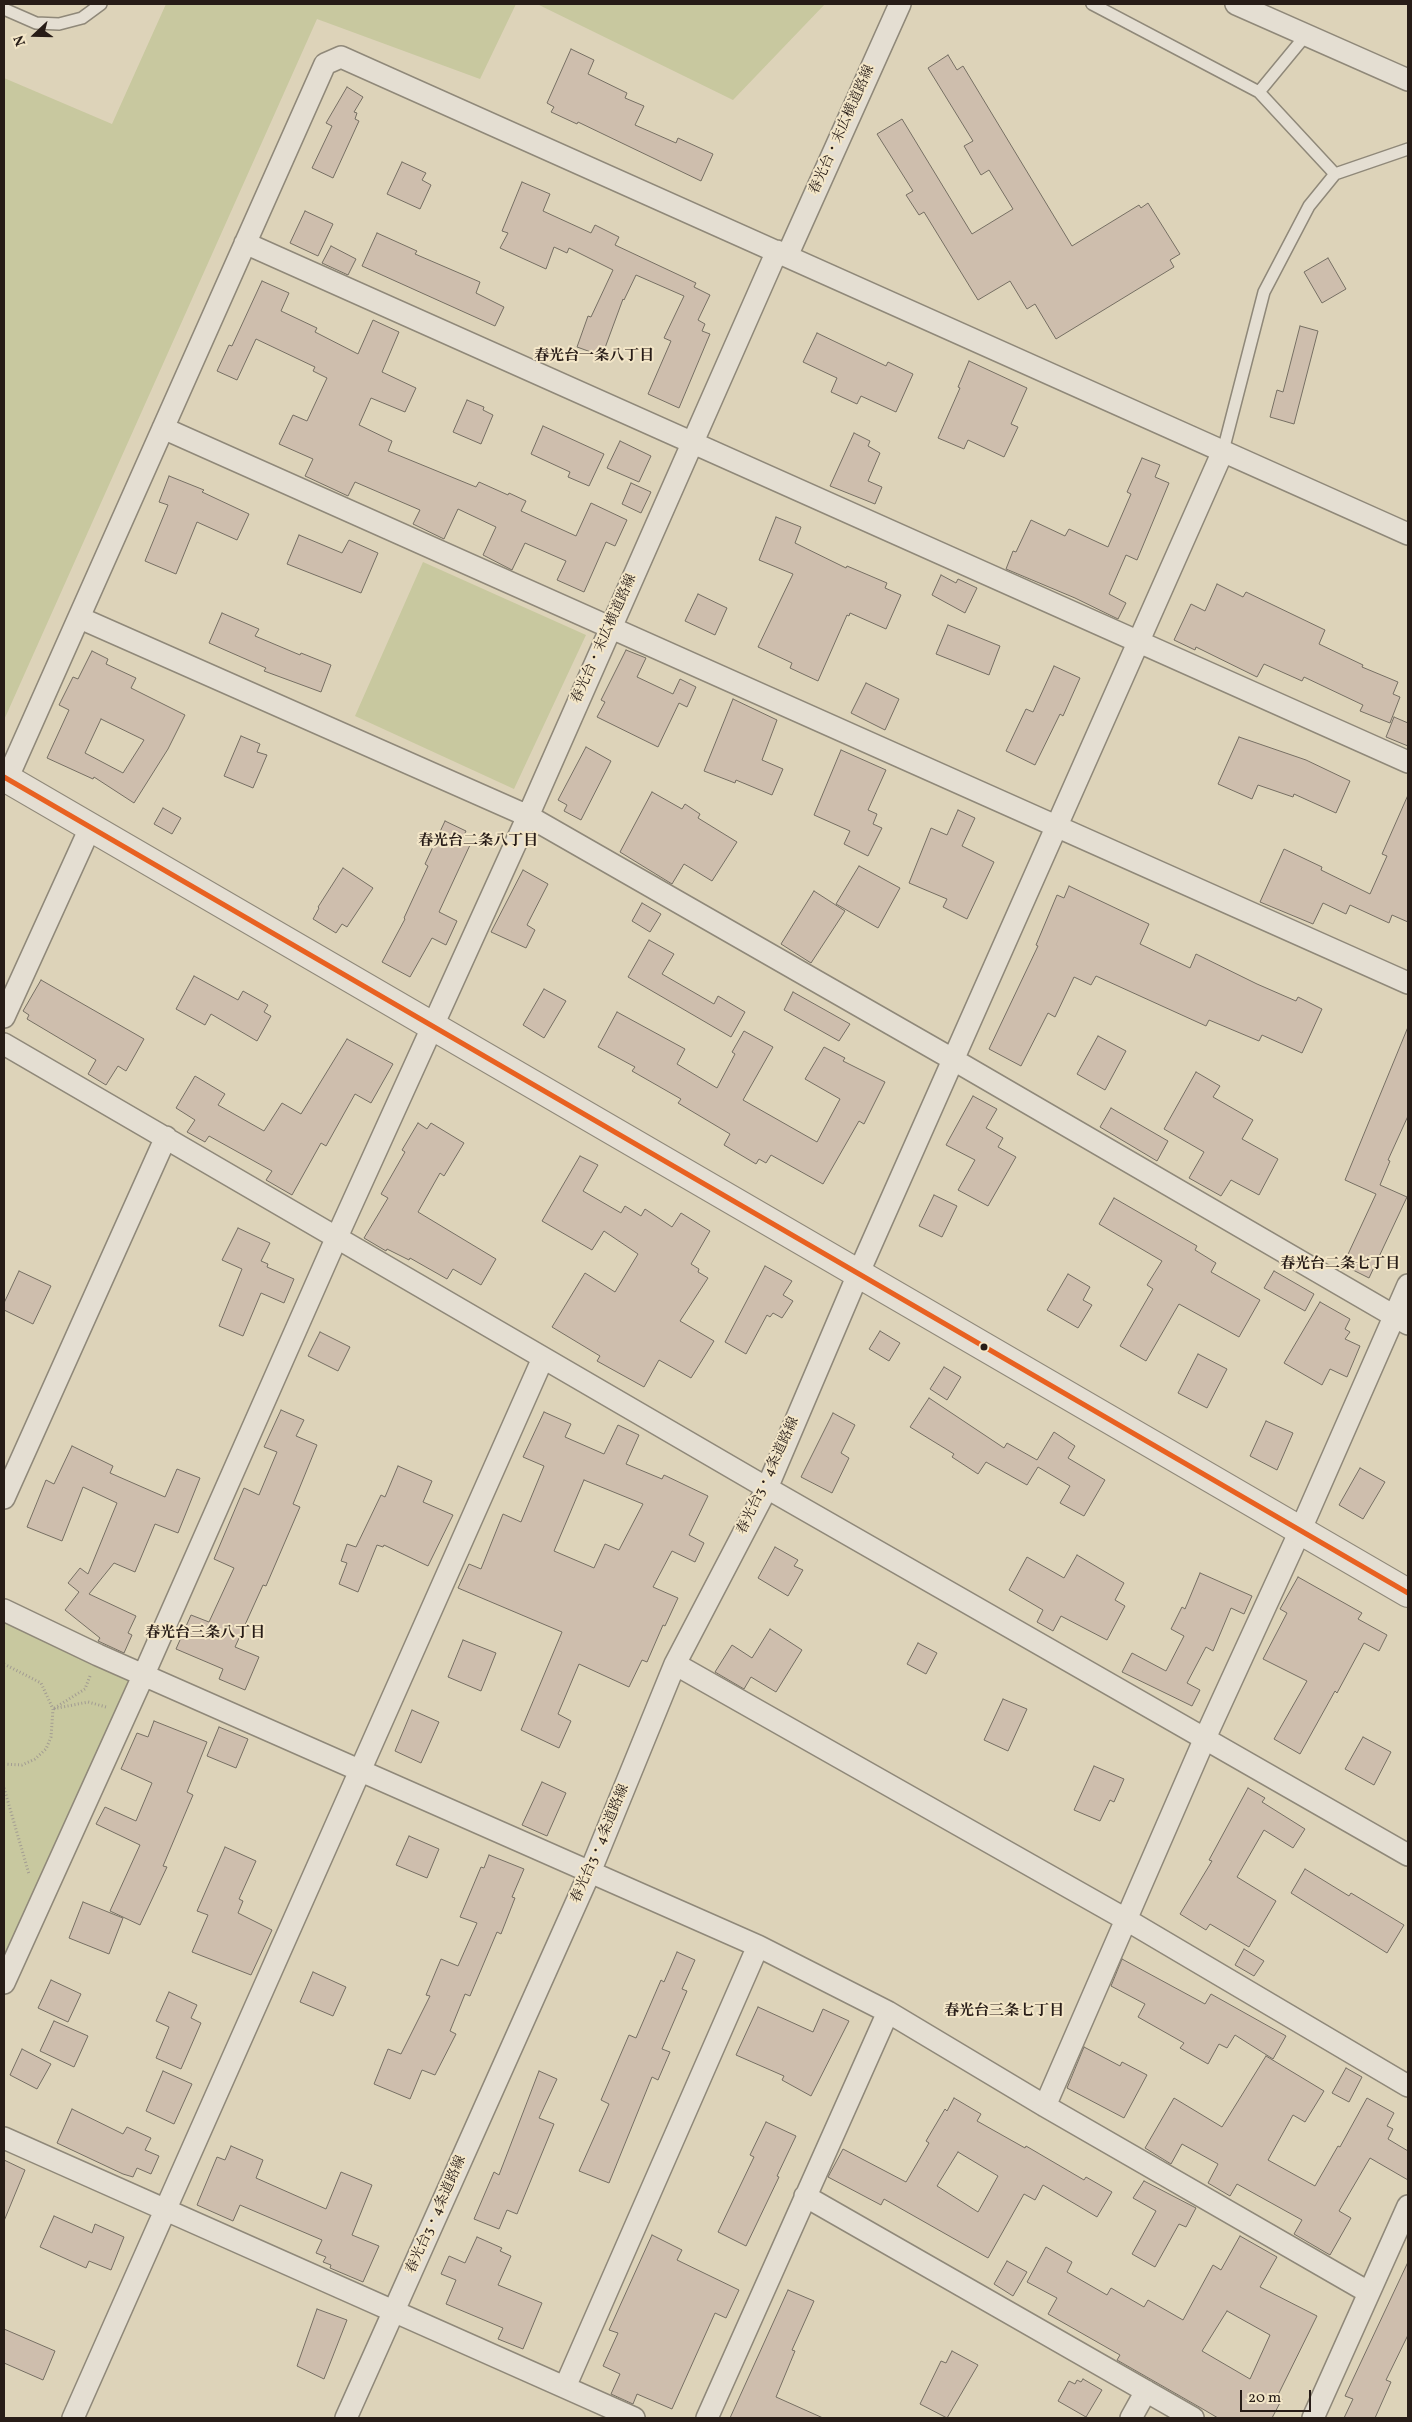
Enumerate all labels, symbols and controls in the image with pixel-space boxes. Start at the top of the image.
north arrow [10,10,60,60]
text: N [10,32,31,49]
street label: 春光台・末広横道路線 [807,63,879,197]
district label: 春光台一条八丁目 [534,348,654,366]
street label: 春光台・末広横道路線 [569,572,641,706]
district label: 春光台二条八丁目 [418,833,538,851]
district label: 春光台二条七丁目 [1280,1256,1400,1274]
unlabelled marker [979,1342,989,1352]
street label: 春光台3・4条道路線 [734,1415,804,1537]
district label: 春光台三条八丁目 [145,1625,265,1643]
street label: 春光台3・4条道路線 [568,1782,634,1906]
district label: 春光台三条七丁目 [944,2003,1064,2021]
street label: 春光台3・4条道路線 [403,2153,471,2277]
scale bar [1242,2380,1313,2412]
text: 20 m [1248,2388,1281,2409]

